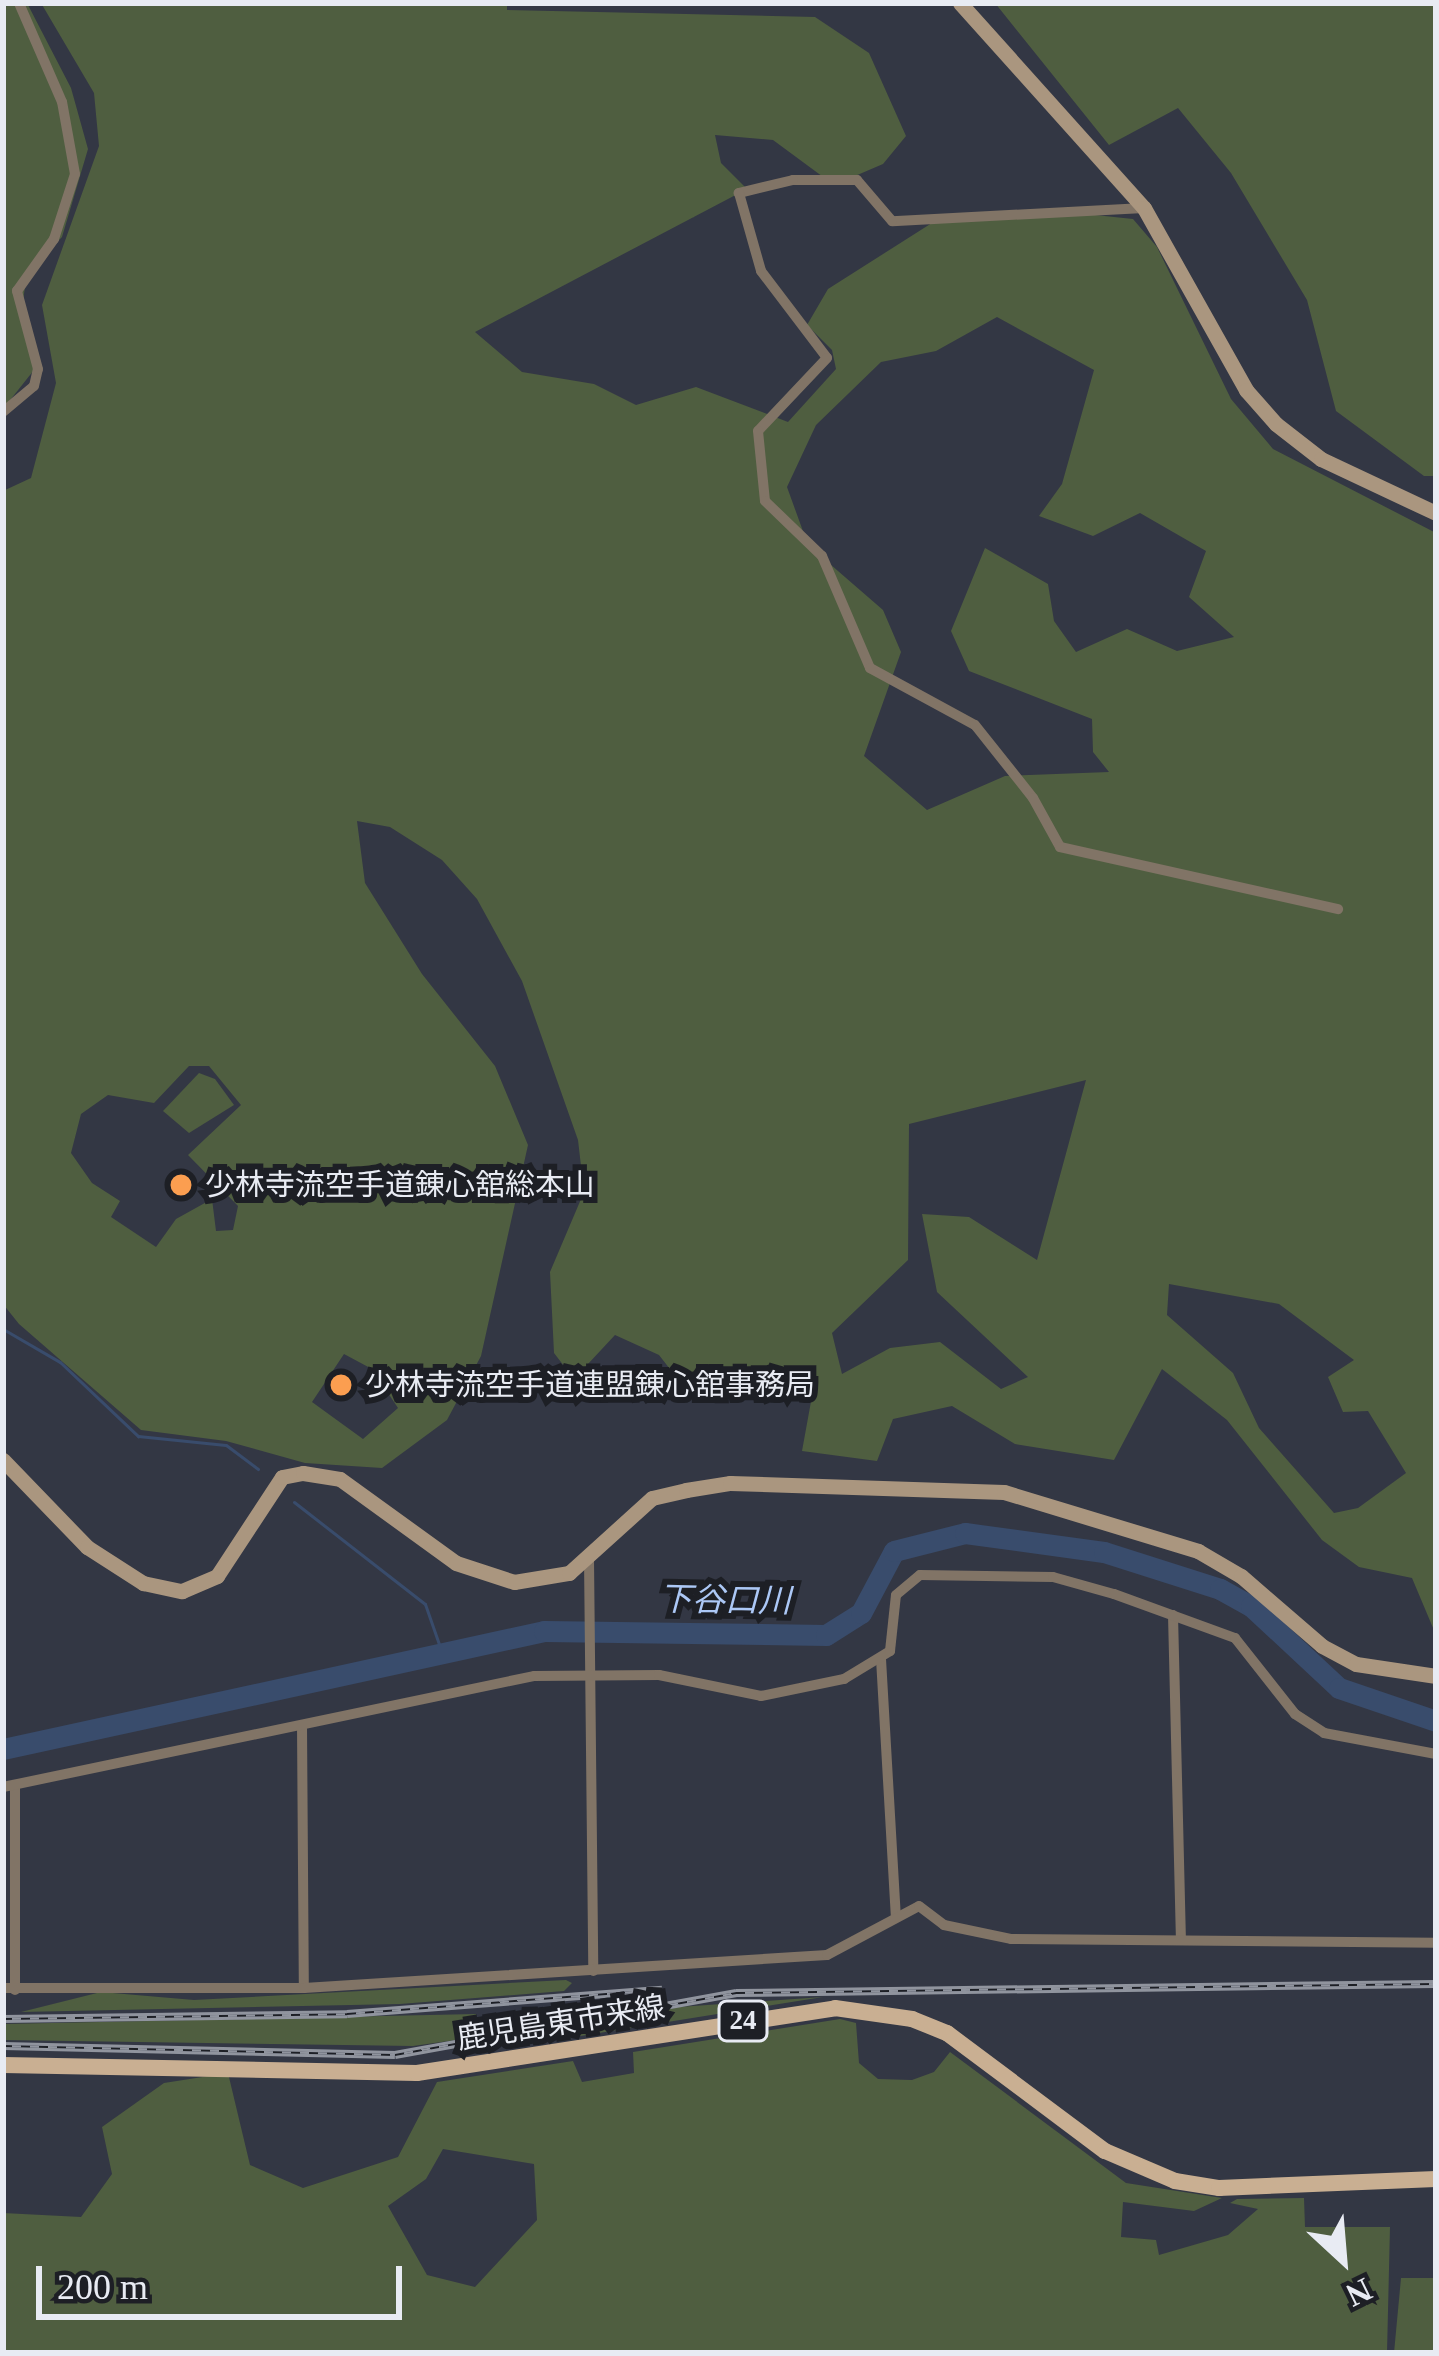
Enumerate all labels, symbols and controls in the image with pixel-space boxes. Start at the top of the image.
place label: 少林寺流空手道錬心舘総本山 [205,1167,595,1203]
marker: 少林寺流空手道錬心舘総本山 [168,1172,194,1198]
place label: 少林寺流空手道連盟錬心舘事務局 [365,1367,815,1403]
marker: 少林寺流空手道連盟錬心舘事務局 [328,1372,354,1398]
water label: 下谷口川 [659,1580,791,1622]
street label: 鹿児島東市来線 [454,1989,668,2057]
road number: 24 [716,2000,770,2042]
north arrow [1283,2200,1403,2320]
scale bar [42,2242,408,2316]
text: 200 m [57,2267,148,2307]
text: N [1340,2271,1377,2314]

